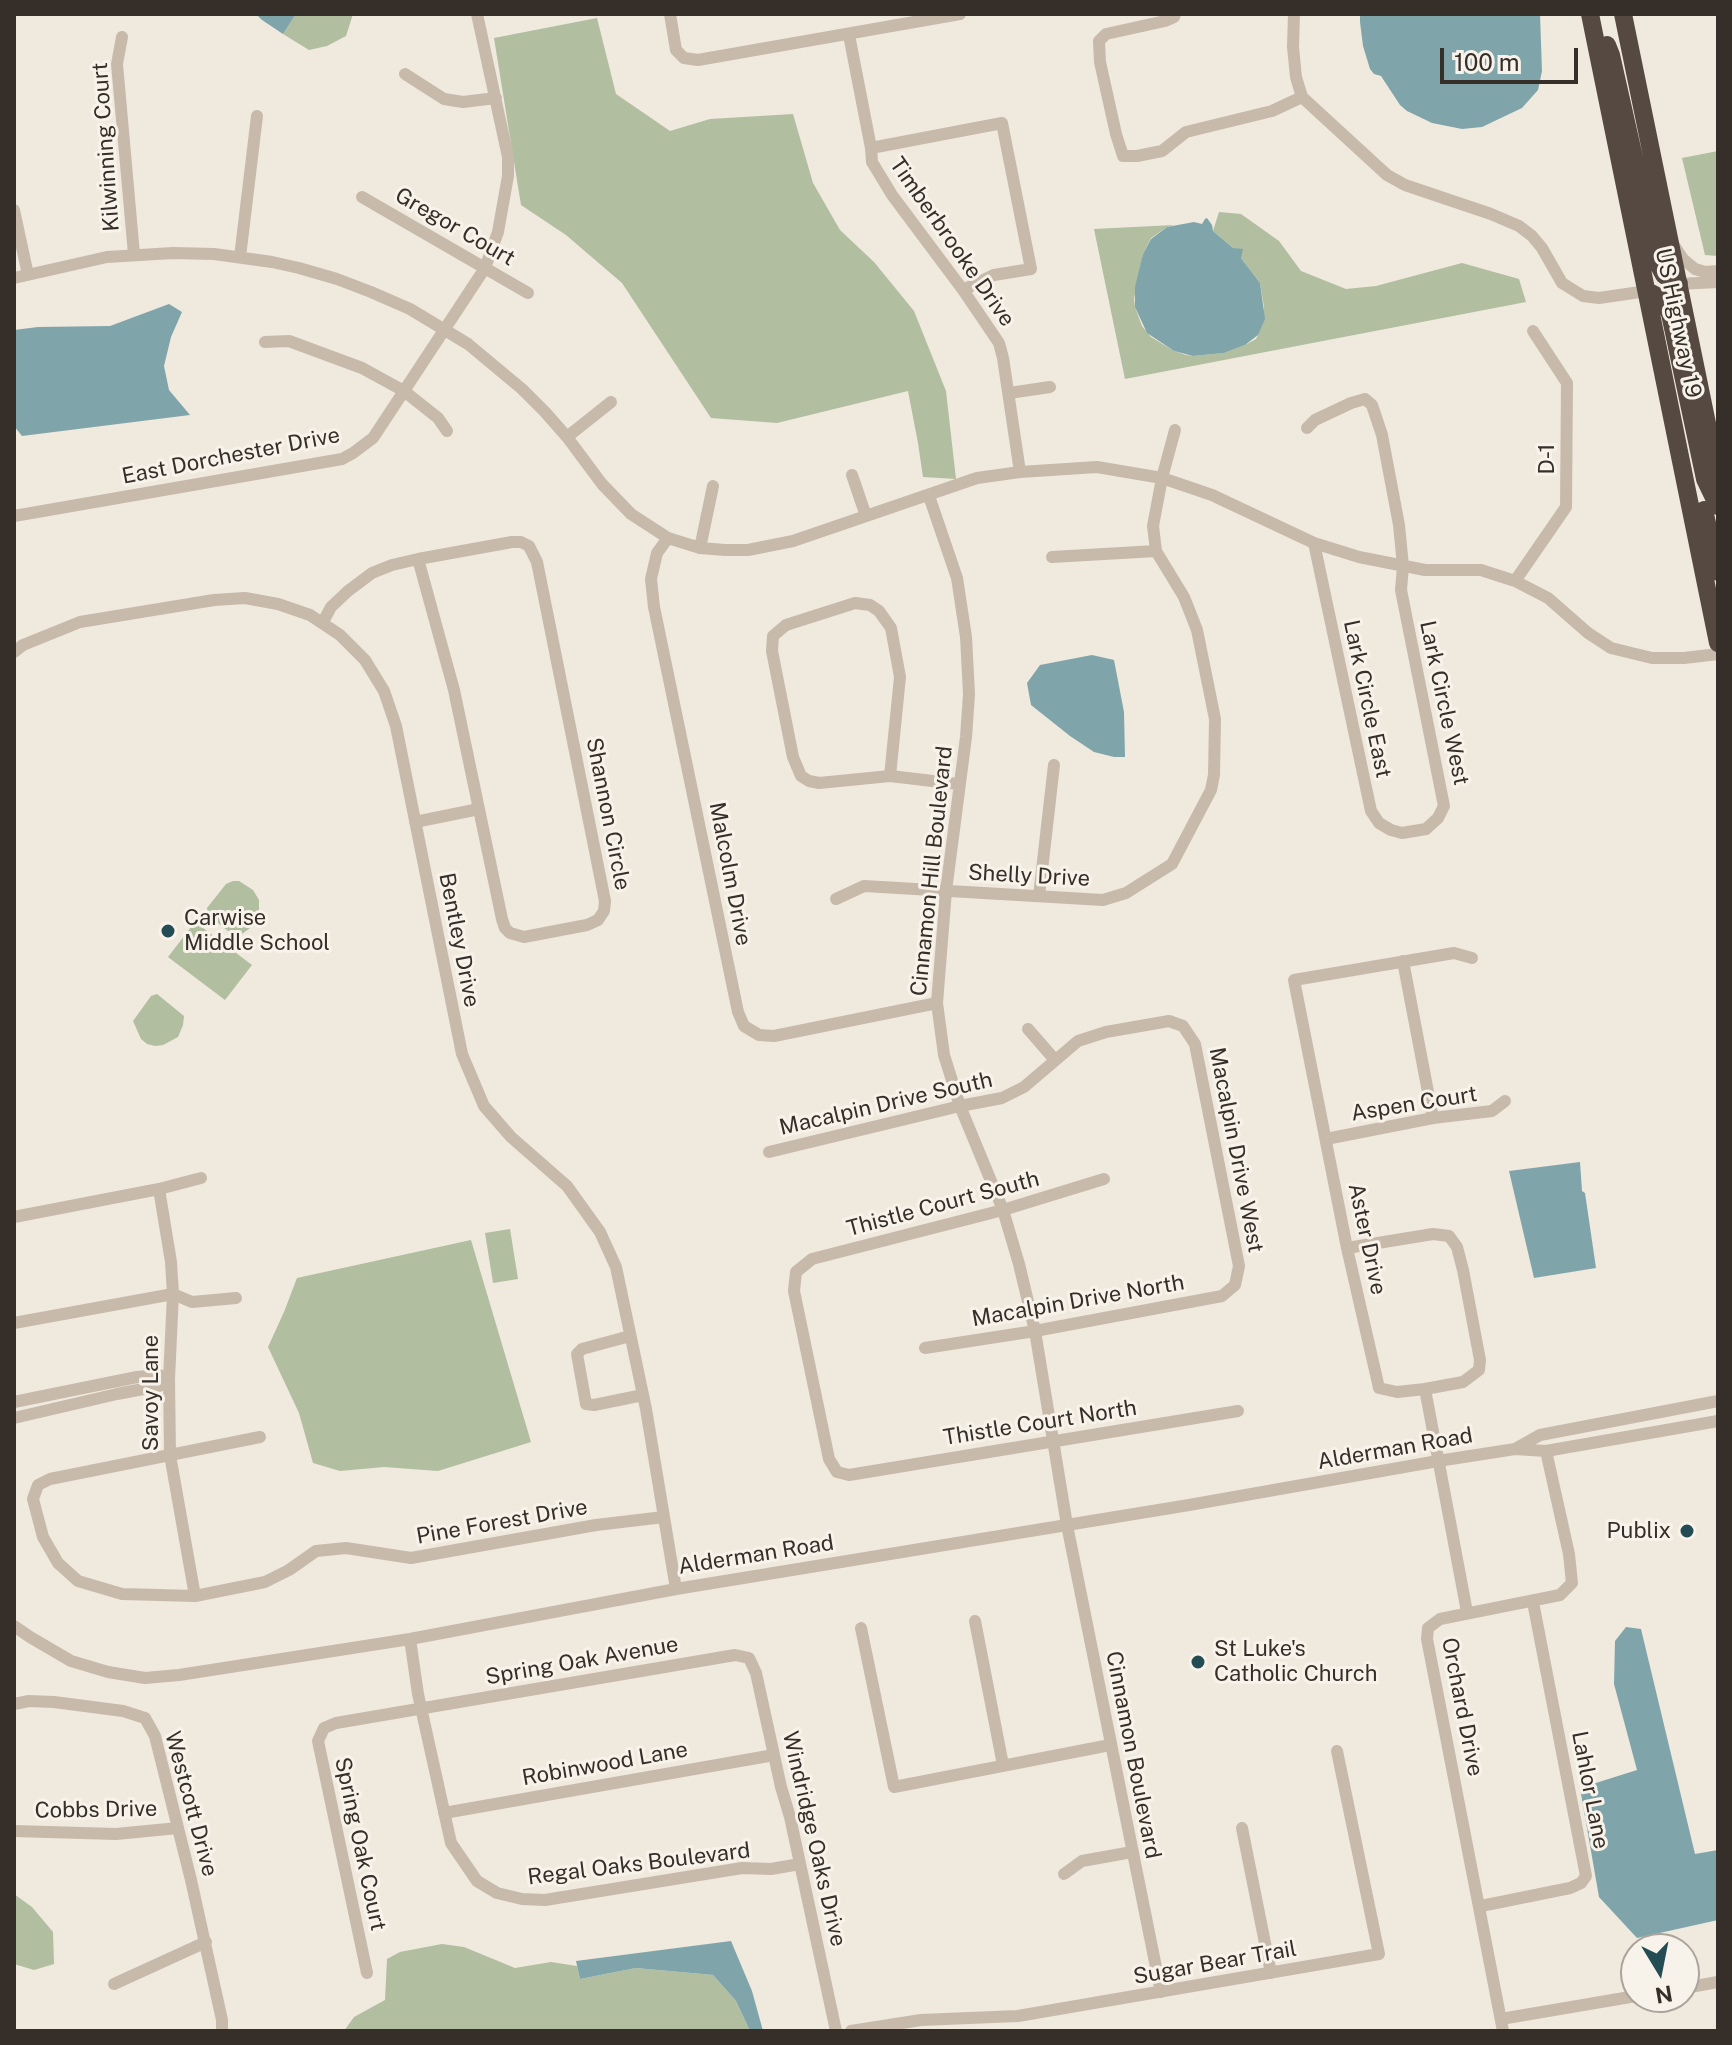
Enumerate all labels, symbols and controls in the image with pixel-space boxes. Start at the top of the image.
scale bar [1444,32,1582,82]
text: 100 m [1454,48,1520,76]
street label: Kilwinning Court [87,62,125,232]
street label: Timberbrooke Drive [884,152,1020,332]
street label: Gregor Court [390,182,520,272]
street label: US Highway 19 [1649,246,1707,400]
street label: East Dorchester Drive [120,422,342,490]
street label: D-1 [1534,444,1560,474]
street label: Lark Circle East [1337,618,1397,780]
street label: Lark Circle West [1414,618,1474,788]
street label: Shannon Circle [580,735,636,893]
street label: Cinnamon Hill Boulevard [906,745,958,997]
street label: Malcolm Drive [703,800,757,948]
street label: Shelly Drive [967,860,1091,892]
street label: Bentley Drive [433,871,485,1009]
place label: Carwise Middle School [184,905,330,956]
marker: Carwise Middle School [159,922,177,940]
street label: Macalpin Drive West [1203,1045,1269,1255]
street label: Macalpin Drive South [777,1067,995,1141]
street label: Aspen Court [1349,1081,1479,1127]
street label: Thistle Court South [844,1166,1042,1242]
street label: Aster Drive [1342,1181,1392,1297]
street label: Macalpin Drive North [970,1269,1186,1333]
street label: Savoy Lane [138,1335,164,1451]
street label: Thistle Court North [941,1395,1139,1451]
street label: Alderman Road [1315,1422,1475,1476]
street label: Pine Forest Drive [414,1494,590,1550]
place label: Publix [1607,1518,1671,1544]
marker: Publix [1678,1522,1696,1540]
street label: Alderman Road [676,1530,836,1580]
street label: Spring Oak Avenue [484,1631,680,1691]
street label: Orchard Drive [1436,1635,1488,1779]
place label: St Luke's Catholic Church [1214,1636,1377,1688]
street label: Cinnamon Boulevard [1100,1649,1166,1861]
marker: St Luke's Catholic Church [1189,1653,1207,1671]
street label: Westcott Drive [159,1728,223,1880]
street label: Windridge Oaks Drive [776,1729,852,1949]
street label: Lahlor Lane [1566,1729,1614,1851]
street label: Robinwood Lane [520,1736,690,1792]
street label: Spring Oak Court [329,1755,391,1933]
street label: Cobbs Drive [34,1796,158,1824]
street label: Regal Oaks Boulevard [526,1837,752,1891]
north arrow [1620,1933,1700,2013]
street label: Sugar Bear Trail [1131,1936,1299,1990]
text: N [1653,1980,1675,2009]

